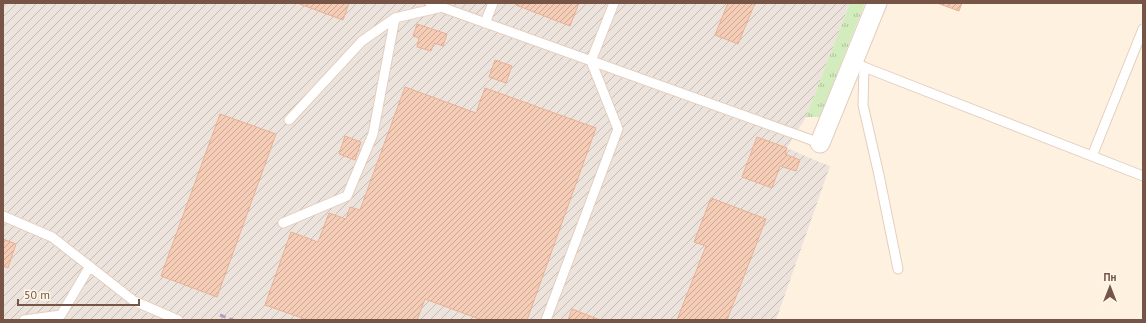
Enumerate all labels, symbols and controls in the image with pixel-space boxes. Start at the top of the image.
north arrow [1090,267,1130,307]
text: Пн [1104,270,1117,284]
scale bar [18,281,139,307]
text: 50 m [24,287,50,302]

